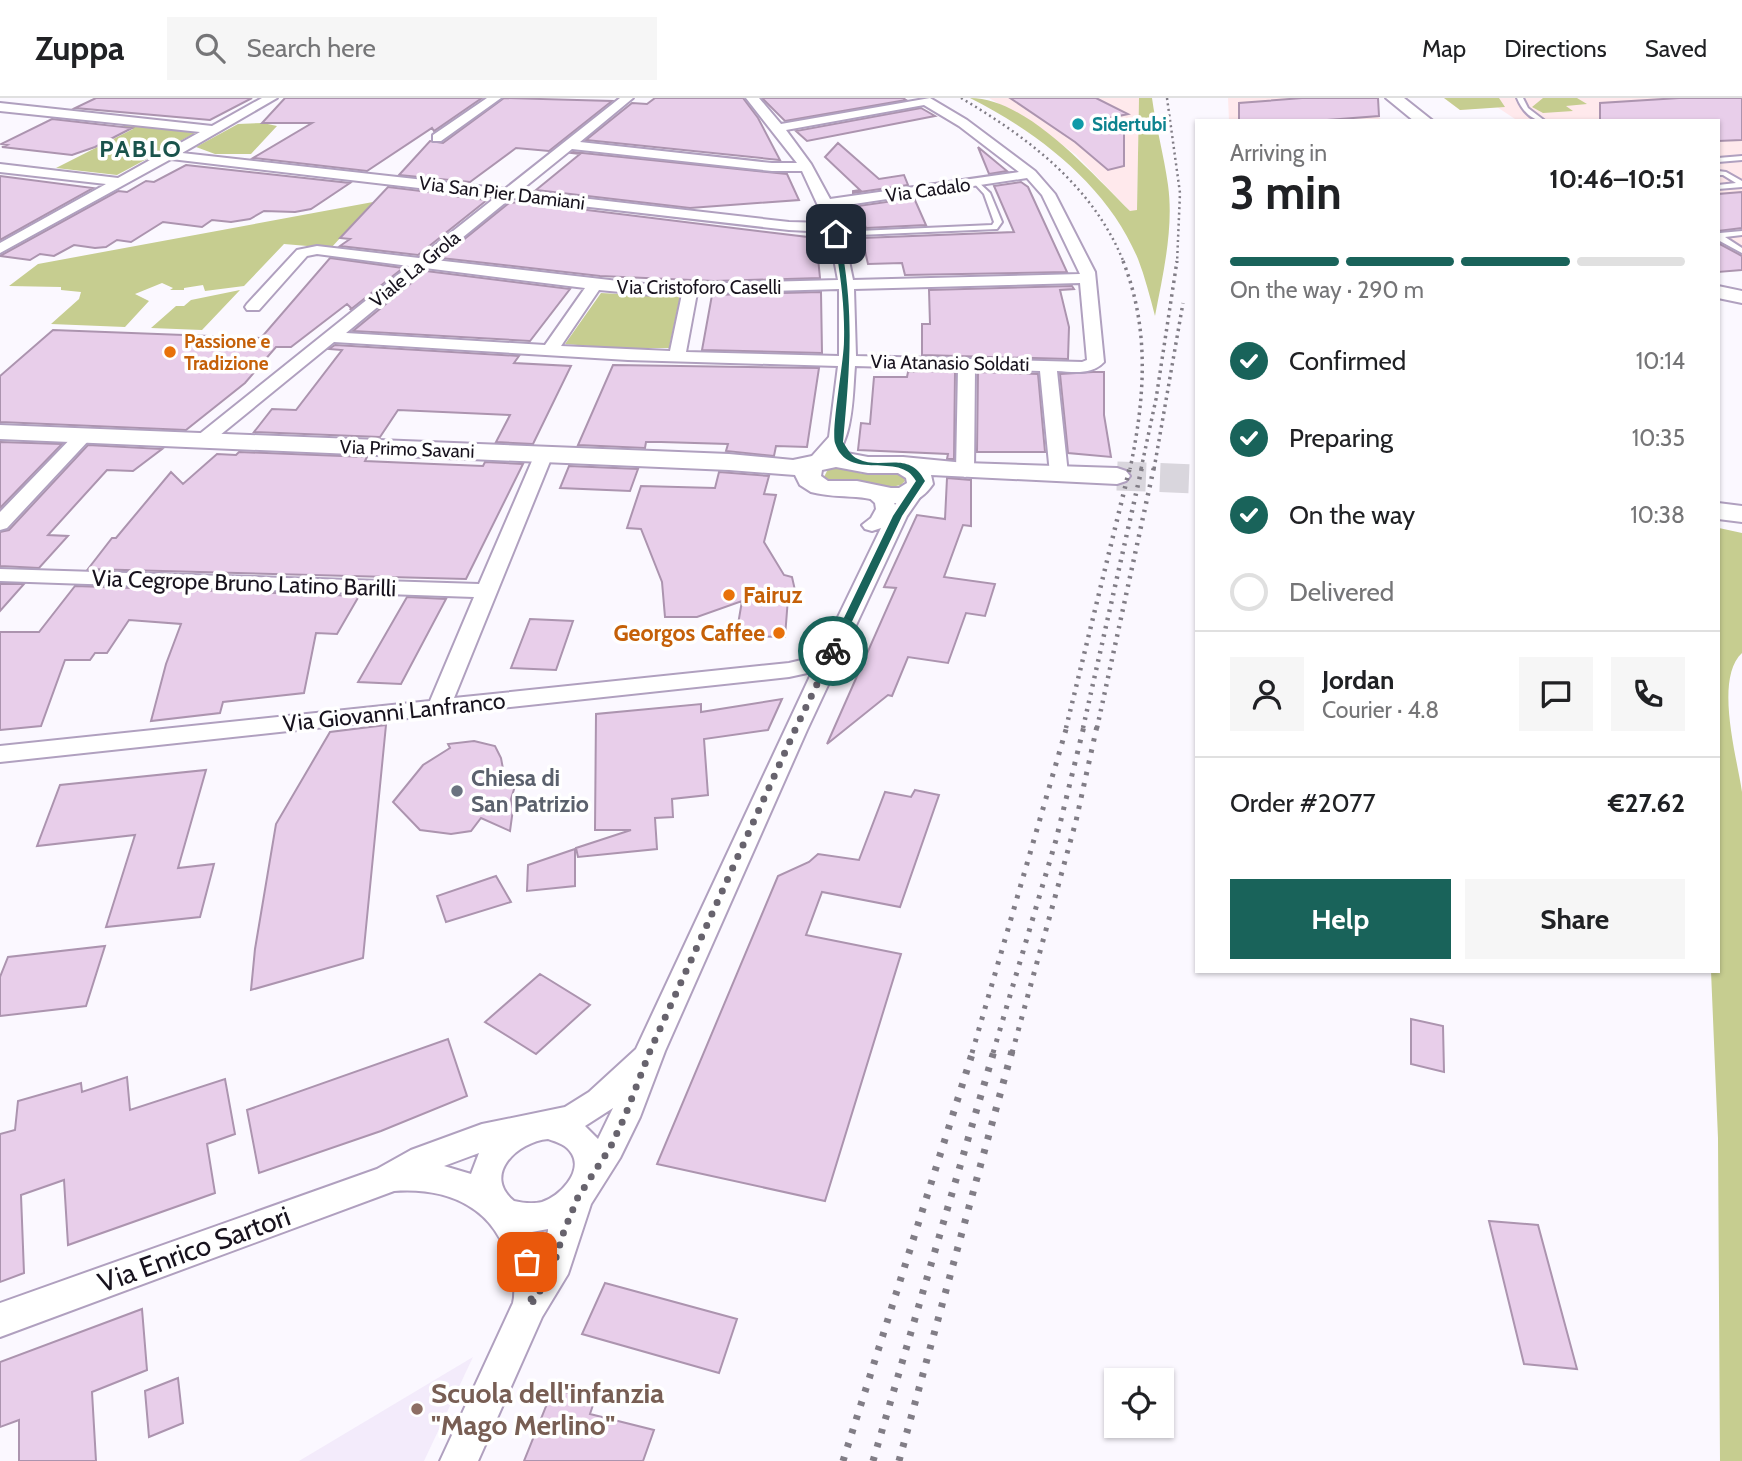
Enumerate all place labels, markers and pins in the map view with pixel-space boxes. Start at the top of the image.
place label: Sidertubi [1092,113,1167,136]
marker: Sidertubi [1070,116,1086,132]
pin [806,204,866,264]
place label: Passione e Tradizione [184,330,271,375]
marker: Passione e Tradizione [162,344,178,360]
place label: Fairuz [743,581,802,609]
marker: Fairuz [721,587,737,603]
place label: Georgos Caffee [613,619,765,647]
marker: Georgos Caffee [771,625,787,641]
place label: Chiesa di San Patrizio [471,764,589,818]
marker: Chiesa di San Patrizio [449,783,465,799]
pin [497,1232,557,1292]
place label: Scuola dell'infanzia "Mago Merlino" [431,1376,664,1442]
marker: Scuola dell'infanzia "Mago Merlino" [409,1401,425,1417]

